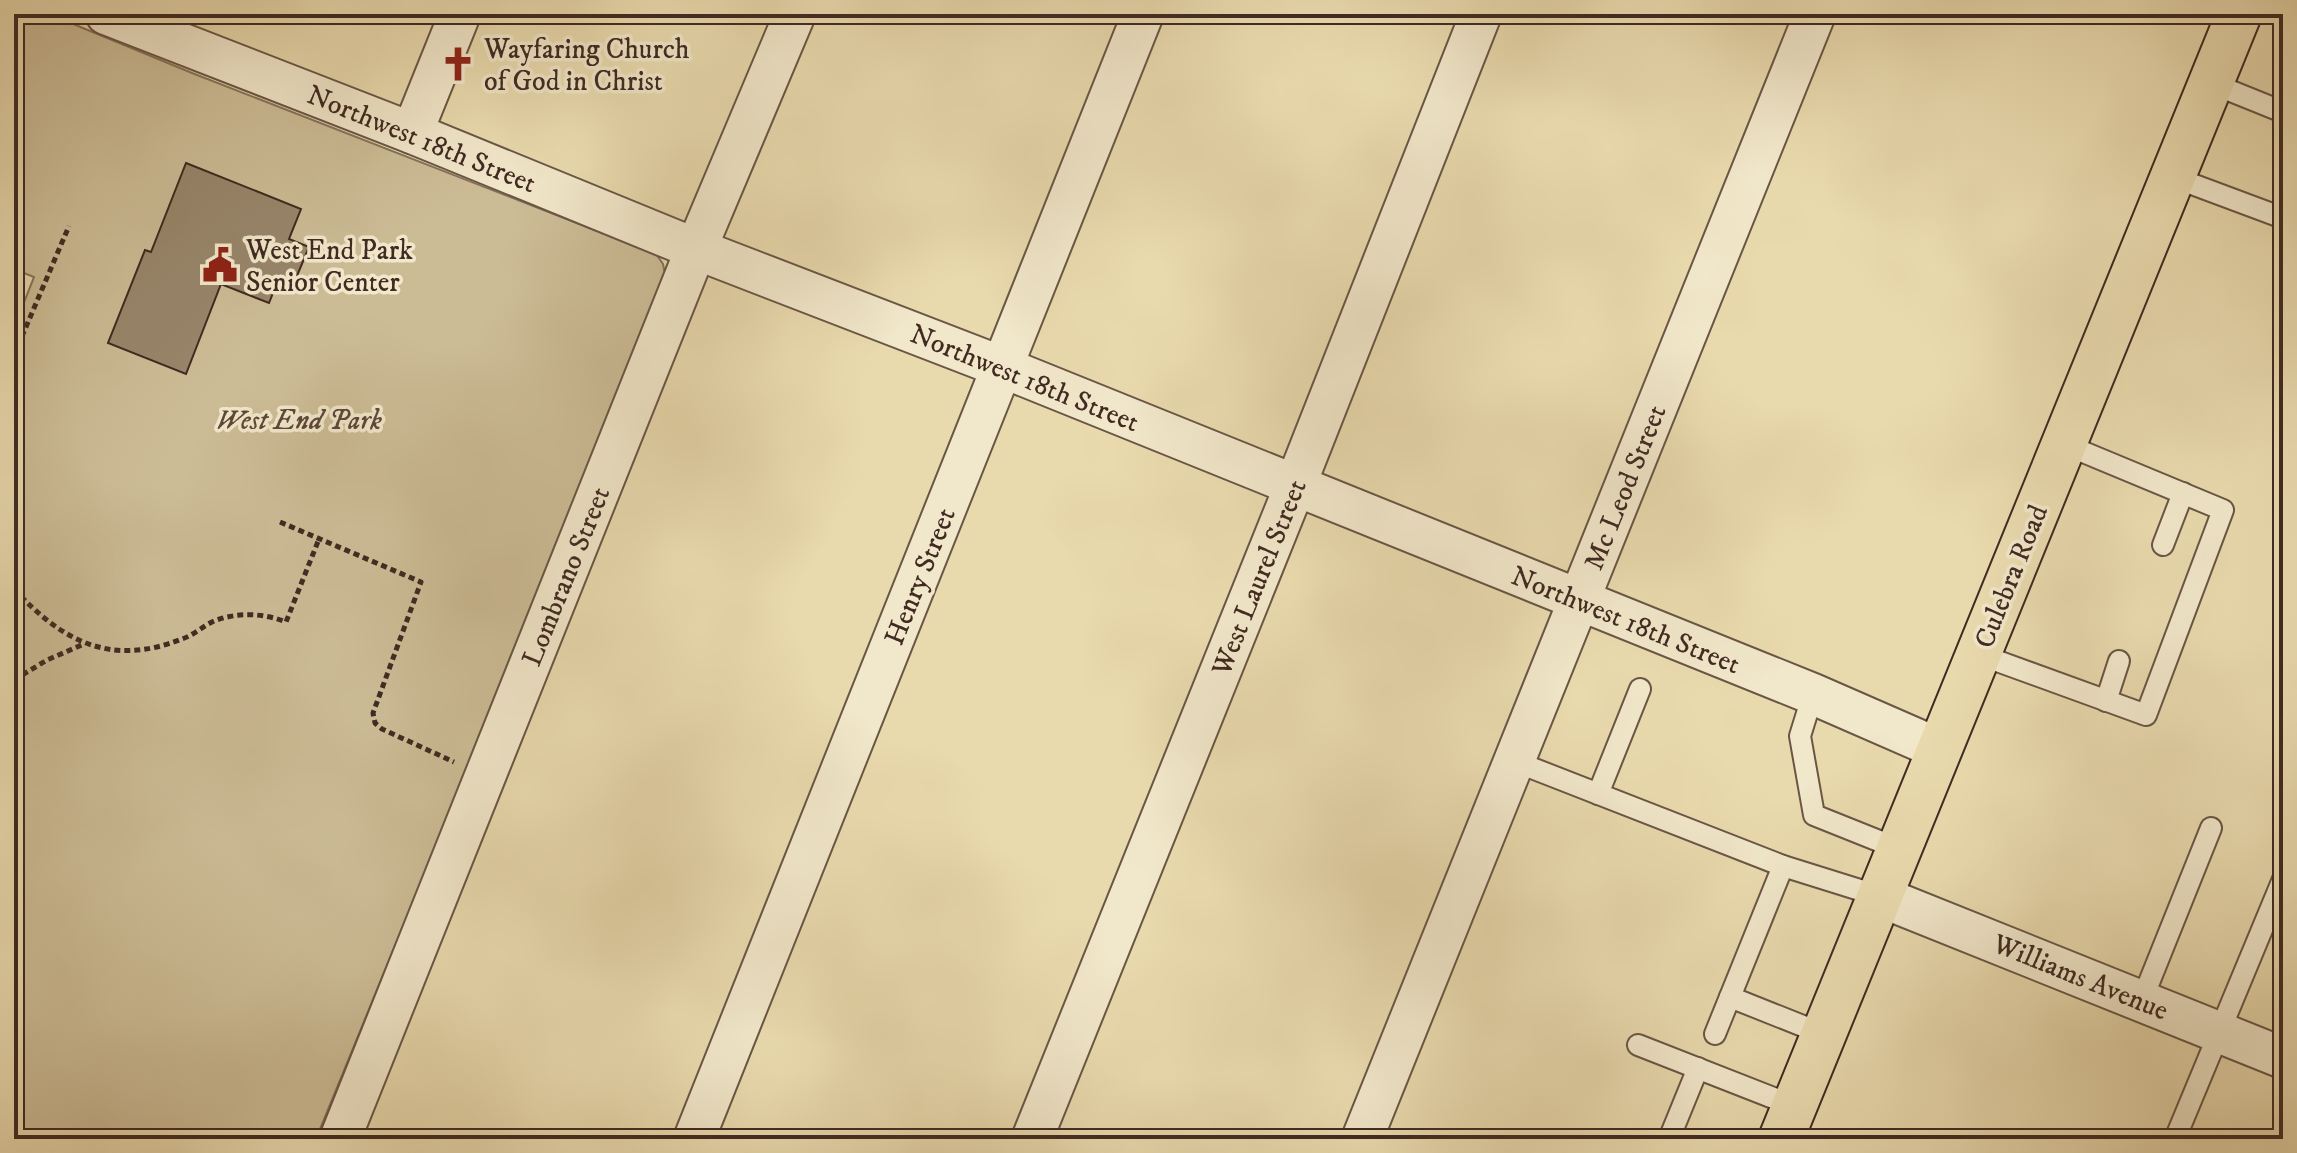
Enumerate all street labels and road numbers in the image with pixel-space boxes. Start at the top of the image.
street label: Northwest 18th Street [302,78,541,201]
street label: Northwest 18th Street [905,317,1144,440]
street label: Mc Leod Street [1576,400,1674,575]
street label: West Laurel Street [1204,474,1315,682]
street label: Lombrano Street [514,482,618,671]
street label: Culebra Road [1967,500,2056,653]
street label: Henry Street [877,503,964,650]
street label: Northwest 18th Street [1506,559,1745,682]
street label: Williams Avenue [1987,926,2173,1028]

